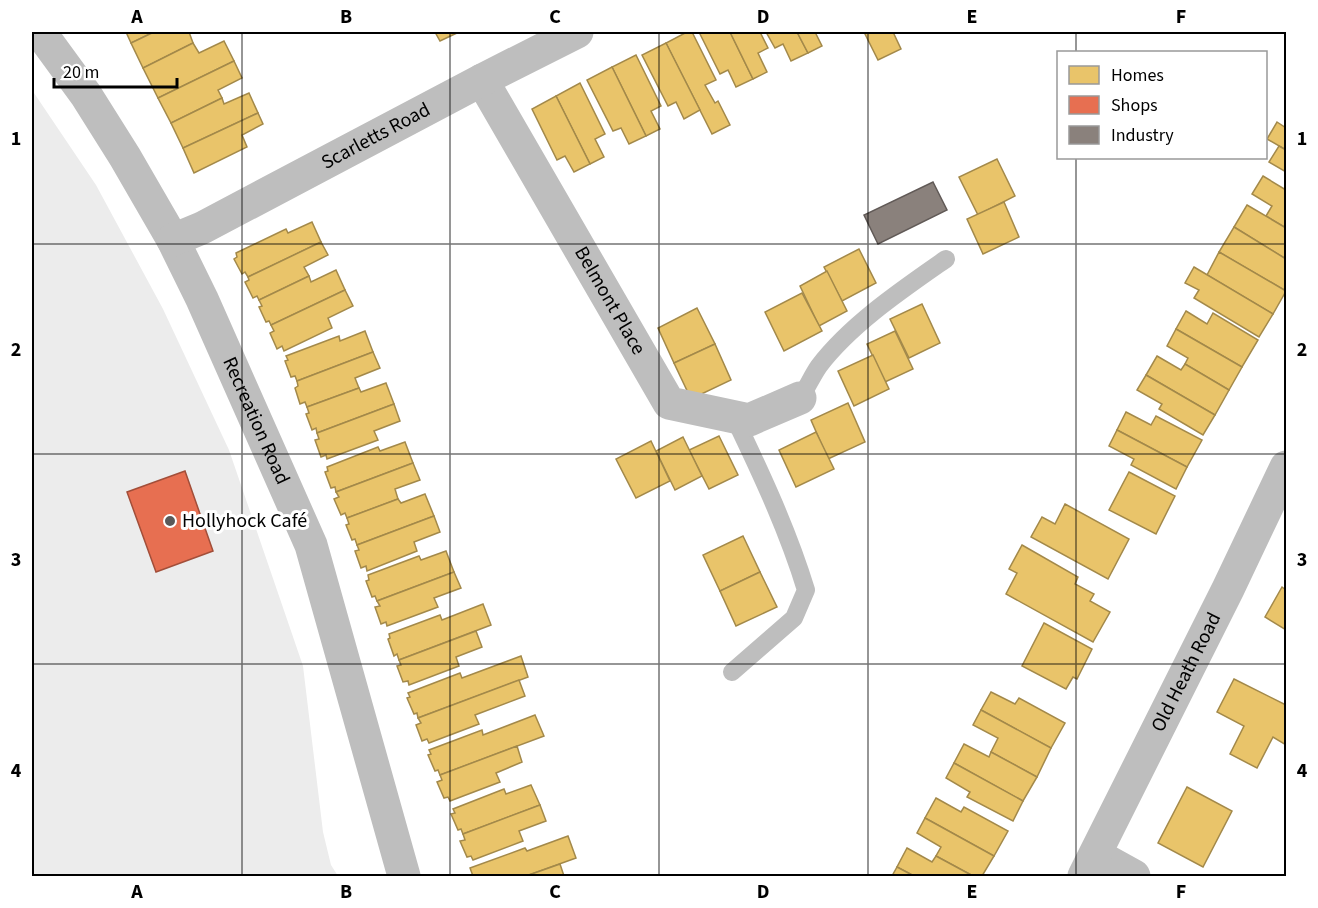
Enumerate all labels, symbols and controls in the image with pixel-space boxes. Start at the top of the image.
text: A [130,3,143,31]
text: B [340,3,352,31]
text: C [549,3,561,31]
text: D [757,3,769,31]
text: E [967,3,977,31]
text: F [1176,3,1186,31]
scale bar [54,51,177,89]
legend [1057,51,1267,159]
text: 20 m [63,60,99,85]
text: Homes [1111,63,1164,88]
text: Shops [1111,93,1158,118]
street label: Scarletts Road [316,96,435,176]
text: Industry [1111,123,1174,148]
text: 1 [11,125,21,153]
text: 1 [1297,125,1307,153]
street label: Belmont Place [567,241,652,360]
text: 2 [11,336,21,364]
text: 2 [1297,336,1307,364]
street label: Recreation Road [215,352,296,489]
place label: Hollyhock Café [182,507,307,535]
marker: Hollyhock Café [163,514,177,528]
text: 3 [11,546,21,574]
text: 3 [1297,546,1307,574]
street label: Old Heath Road [1144,608,1228,737]
text: 4 [11,757,22,785]
text: 4 [1297,757,1308,785]
text: A [130,878,143,906]
text: B [340,878,352,906]
text: C [549,878,561,906]
text: D [757,878,769,906]
text: E [967,878,977,906]
text: F [1176,878,1186,906]

